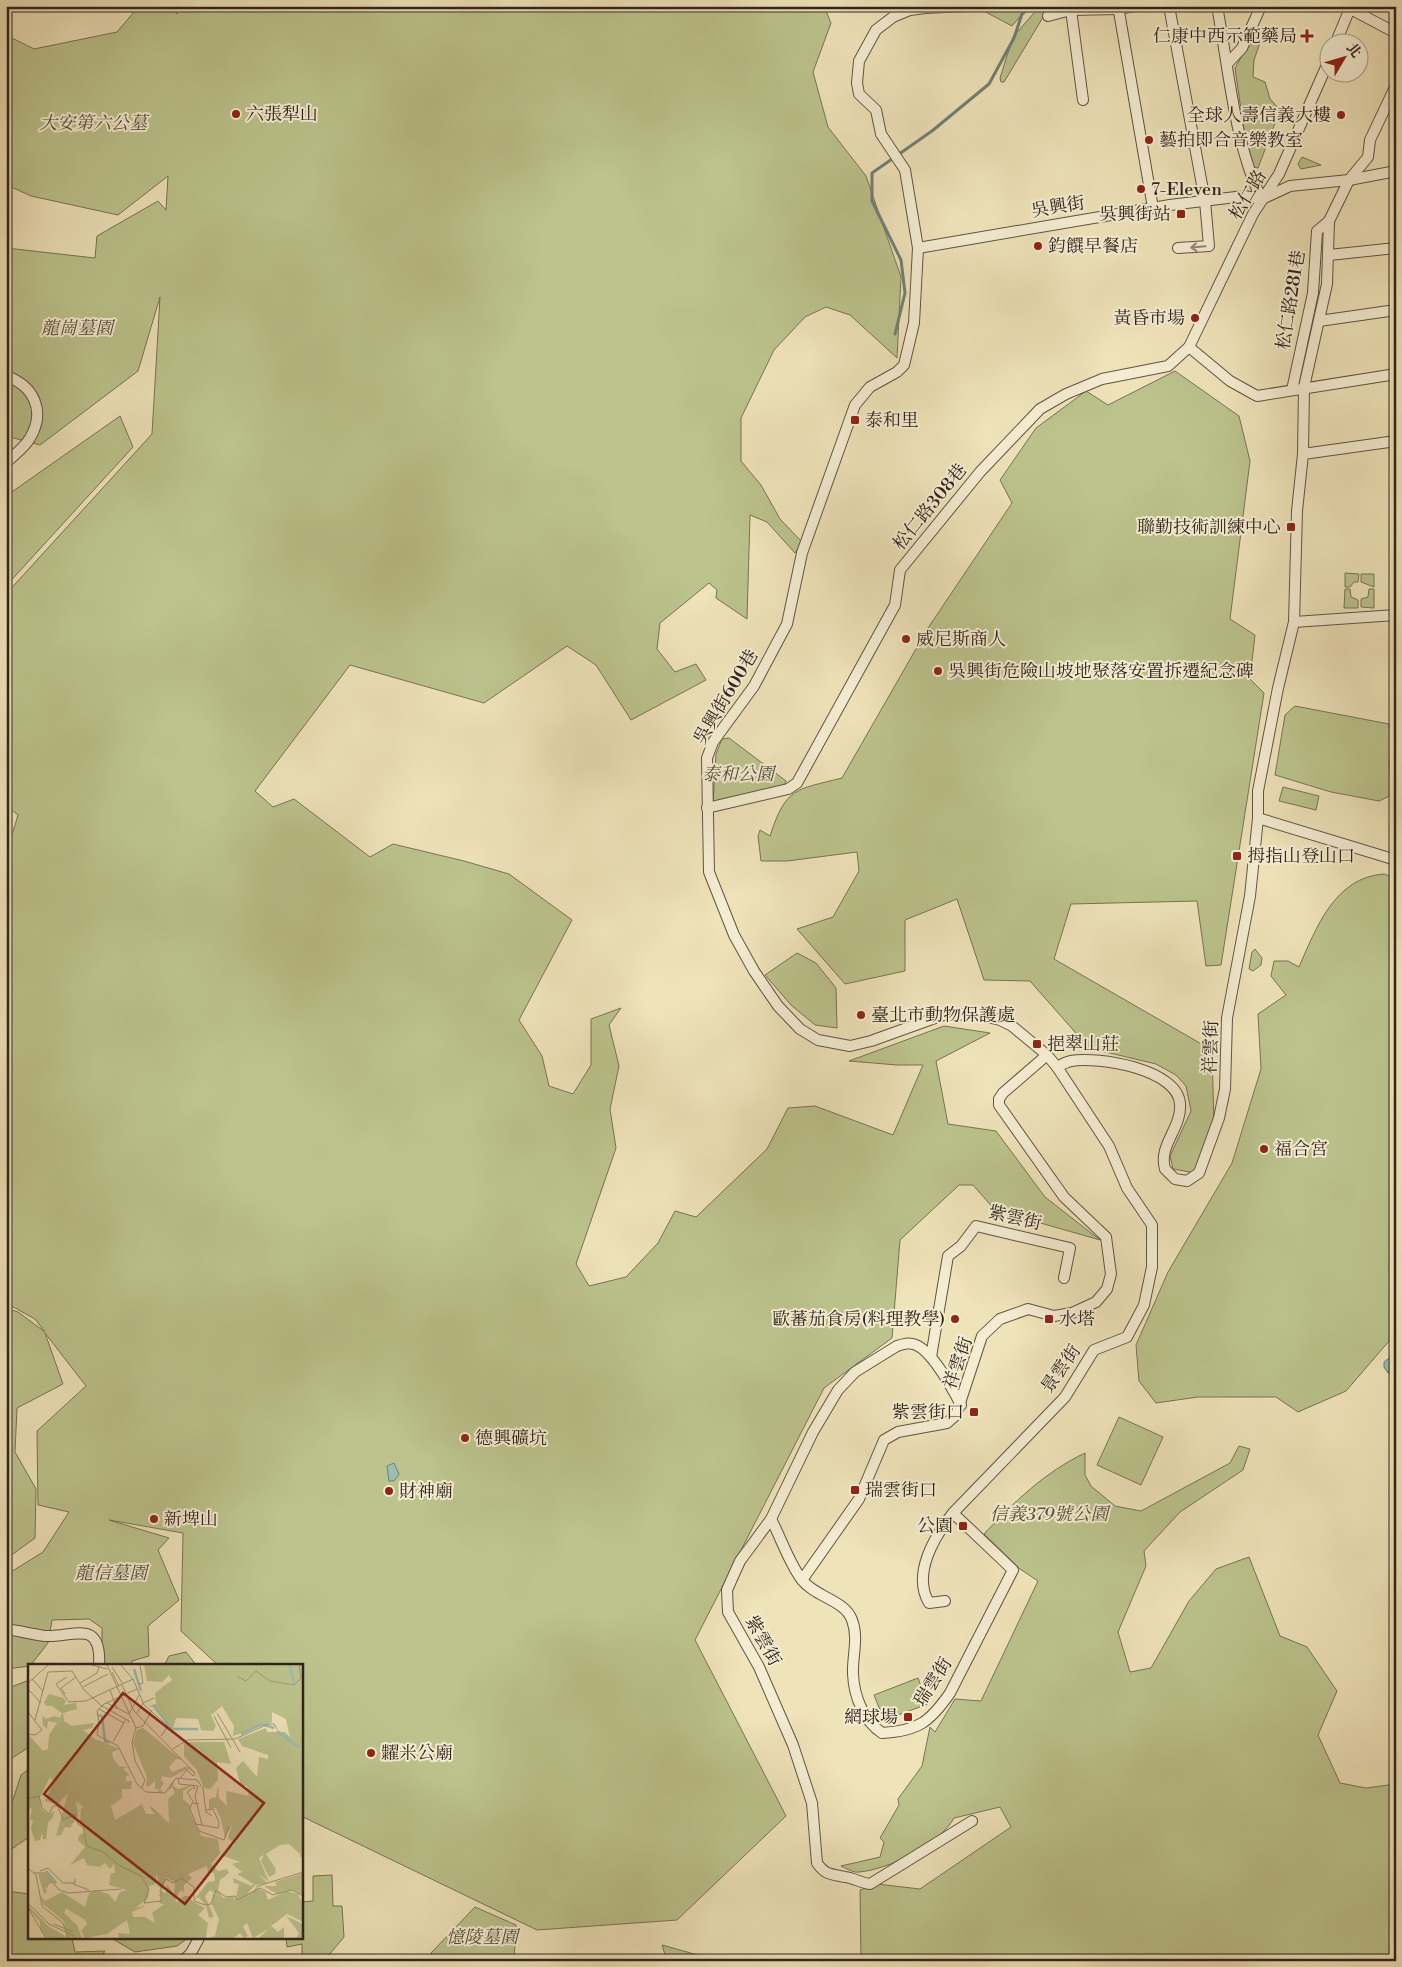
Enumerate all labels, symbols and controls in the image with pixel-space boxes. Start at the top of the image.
place label: 仁康中西示範藥局 [1153,25,1297,48]
marker: 仁康中西示範藥局 [1301,30,1313,42]
north arrow [1320,32,1370,82]
text: 北 [1342,40,1365,62]
place label: 六張犁山 [246,103,318,126]
place label: 全球人壽信義大樓 [1187,104,1331,127]
marker: 六張犁山 [230,108,242,120]
marker: 全球人壽信義大樓 [1335,109,1347,121]
park label: 大安第六公墓 [39,112,150,135]
place label: 藝拍即合音樂教室 [1159,129,1303,152]
marker: 藝拍即合音樂教室 [1143,134,1155,146]
street label: 松仁路 [1224,166,1272,224]
place label: 7-Eleven [1151,178,1222,201]
marker: 7-Eleven [1135,183,1147,195]
street label: 吳興街 [1030,191,1086,223]
place label: 吳興街站 [1099,203,1171,226]
marker: 吳興街站 [1175,208,1187,220]
place label: 鈞饌早餐店 [1048,235,1138,258]
marker: 鈞饌早餐店 [1032,240,1044,252]
one-way arrow [1190,242,1206,251]
street label: 松仁路281巷 [1272,248,1310,352]
place label: 黃昏市場 [1113,307,1185,330]
marker: 黃昏市場 [1189,312,1201,324]
park label: 龍崗墓園 [41,317,116,340]
place label: 泰和里 [865,409,919,432]
marker: 泰和里 [849,414,861,426]
street label: 松仁路308巷 [888,459,972,555]
place label: 聯勤技術訓練中心 [1137,516,1281,539]
marker: 聯勤技術訓練中心 [1285,521,1297,533]
place label: 威尼斯商人 [916,628,1006,651]
marker: 威尼斯商人 [900,633,912,645]
street label: 吳興街600巷 [689,645,763,749]
place label: 吳興街危險山坡地聚落安置拆遷紀念碑 [948,660,1254,683]
marker: 吳興街危險山坡地聚落安置拆遷紀念碑 [932,665,944,677]
park label: 泰和公園 [702,763,777,786]
place label: 拇指山登山口 [1247,845,1355,868]
marker: 拇指山登山口 [1231,850,1243,862]
place label: 臺北市動物保護處 [871,1004,1015,1027]
marker: 臺北市動物保護處 [855,1009,867,1021]
street label: 祥雲街 [1199,1020,1223,1074]
place label: 挹翠山莊 [1047,1033,1119,1056]
marker: 挹翠山莊 [1031,1038,1043,1050]
place label: 福合宮 [1274,1138,1328,1161]
marker: 福合宮 [1258,1143,1270,1155]
street label: 紫雲街 [986,1201,1044,1235]
place label: 歐蕃茄食房(料理教學) [772,1308,945,1331]
place label: 水塔 [1059,1308,1095,1331]
marker: 歐蕃茄食房(料理教學) [949,1313,961,1325]
marker: 水塔 [1043,1313,1055,1325]
street label: 祥雲街 [938,1334,978,1392]
street label: 景雲街 [1036,1340,1086,1398]
place label: 紫雲街口 [892,1401,964,1424]
marker: 紫雲街口 [968,1406,980,1418]
place label: 德興礦坑 [475,1427,547,1450]
marker: 德興礦坑 [459,1432,471,1444]
place label: 瑞雲街口 [865,1479,937,1502]
place label: 財神廟 [399,1480,453,1503]
marker: 瑞雲街口 [849,1484,861,1496]
marker: 財神廟 [383,1485,395,1497]
park label: 信義379號公園 [990,1503,1111,1526]
place label: 新埤山 [164,1508,218,1531]
marker: 新埤山 [148,1513,160,1525]
place label: 公園 [917,1515,953,1538]
marker: 公園 [957,1520,969,1532]
park label: 龍信墓園 [75,1562,150,1585]
street label: 紫雲街 [740,1612,786,1670]
street label: 瑞雲街 [909,1653,957,1711]
inset map [28,1664,302,1940]
place label: 網球場 [844,1706,898,1729]
marker: 網球場 [902,1711,914,1723]
place label: 糶米公廟 [381,1742,453,1765]
marker: 糶米公廟 [365,1747,377,1759]
park label: 憶陵墓園 [446,1926,521,1949]

